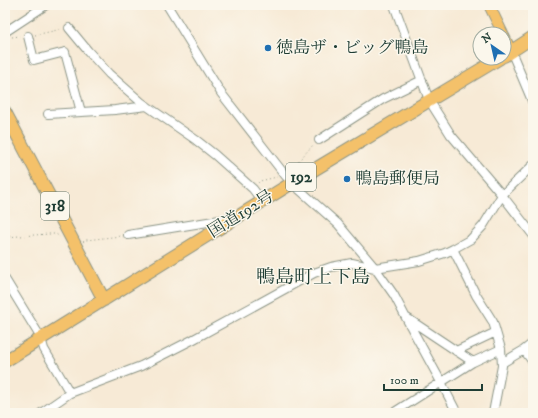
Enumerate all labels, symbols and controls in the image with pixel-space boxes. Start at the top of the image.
north arrow [472,26,512,66]
text: N [479,30,495,47]
place label: 徳島ザ・ビッグ鴨島 [276,37,428,59]
marker: 徳島ザ・ビッグ鴨島 [263,43,273,53]
road number: 192 [286,163,316,191]
place label: 鴨島郵便局 [355,168,440,190]
marker: 鴨島郵便局 [342,174,352,184]
street label: 国道192号 [204,185,278,243]
road number: 318 [41,192,69,220]
district label: 鴨島町上下島 [256,266,370,289]
scale bar [384,366,482,392]
text: 100 m [390,373,419,388]

